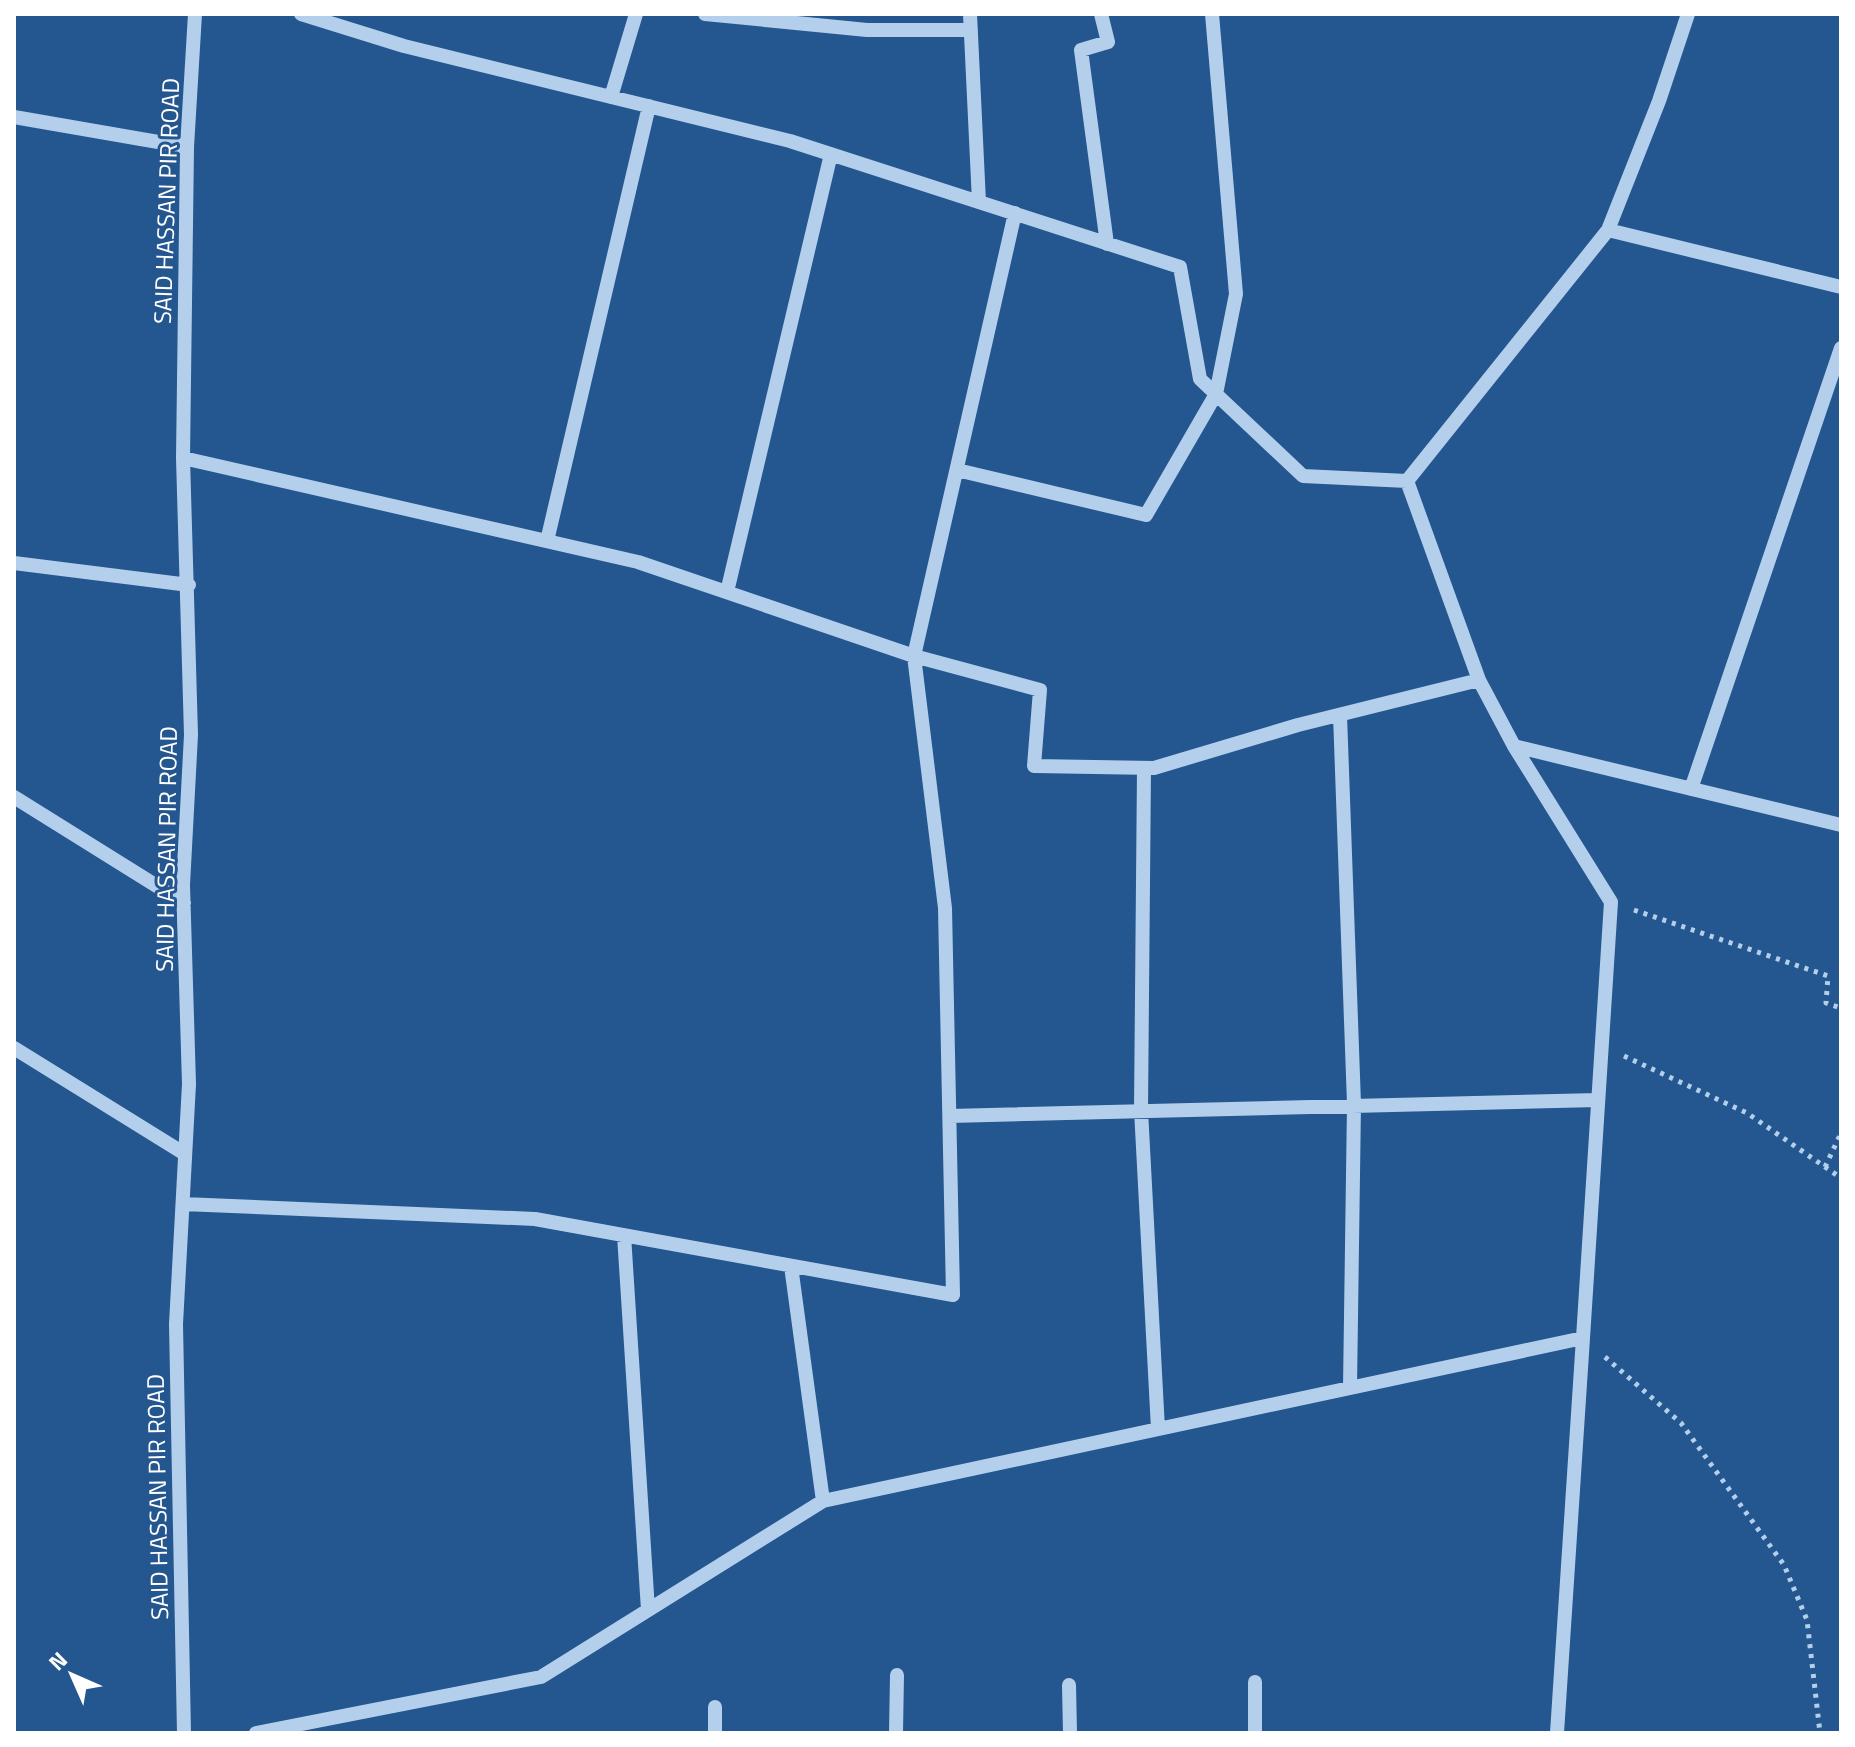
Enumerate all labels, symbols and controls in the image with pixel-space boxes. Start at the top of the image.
street label: SAID HASSAN PIR ROAD [144,77,188,325]
street label: SAID HASSAN PIR ROAD [146,726,186,972]
street label: SAID HASSAN PIR ROAD [137,1374,177,1620]
north arrow [32,1635,112,1715]
text: N [40,1643,75,1678]

